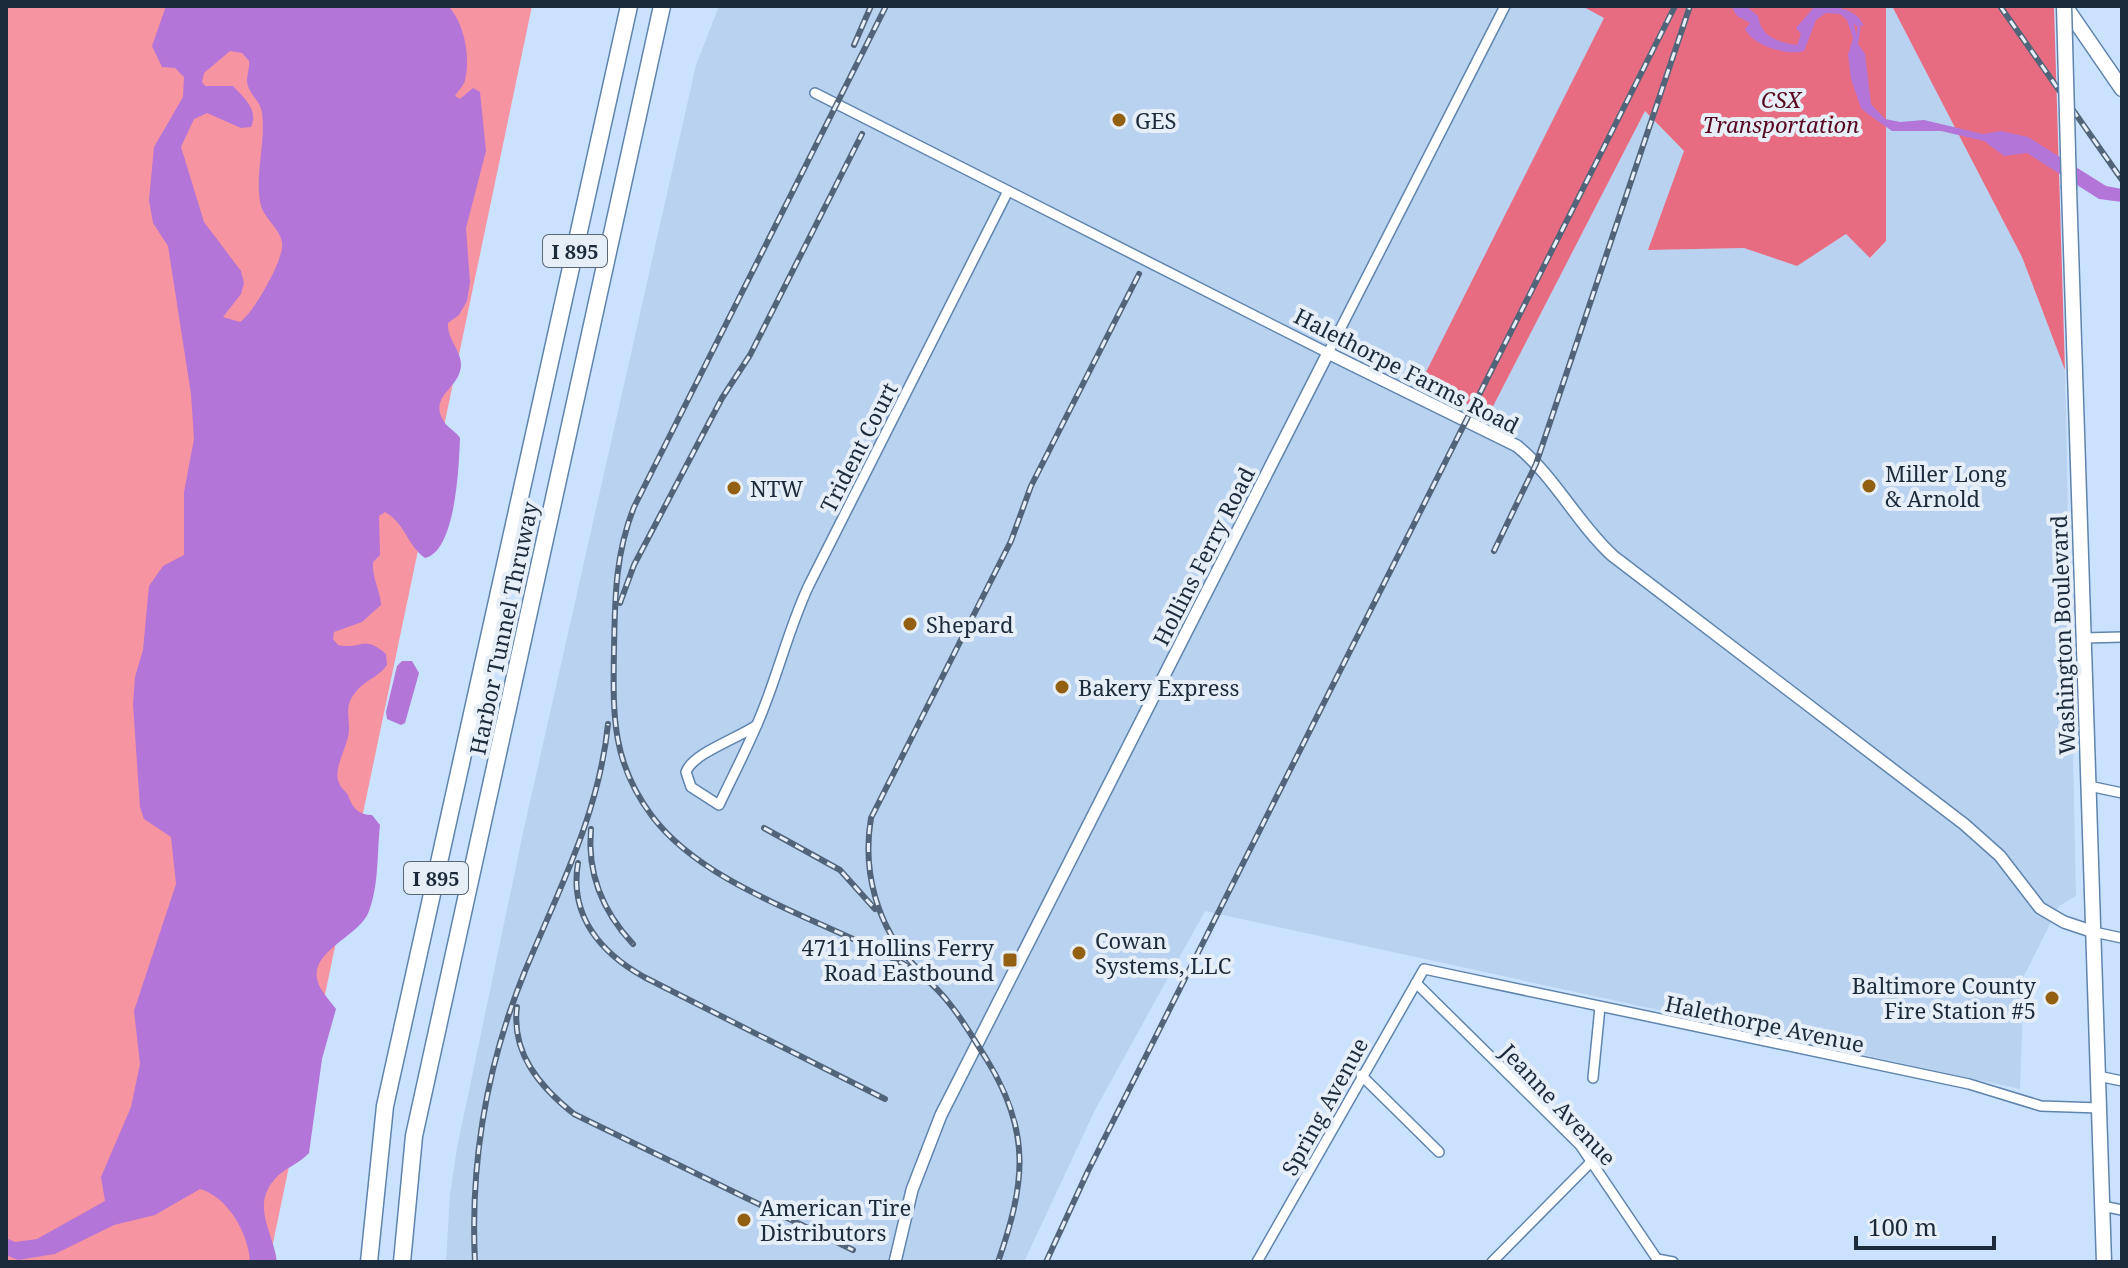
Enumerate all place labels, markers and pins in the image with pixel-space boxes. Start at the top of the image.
place label: GES [1135,105,1176,135]
marker: GES [1110,111,1128,129]
place label: Miller Long & Arnold [1885,458,2007,513]
place label: NTW [750,473,803,503]
marker: Miller Long & Arnold [1860,477,1878,495]
marker: NTW [725,479,743,497]
place label: Shepard [926,609,1014,639]
marker: Shepard [901,615,919,633]
place label: Bakery Express [1078,672,1239,702]
marker: Bakery Express [1053,678,1071,696]
place label: Cowan Systems, LLC [1095,925,1231,980]
place label: 4711 Hollins Ferry Road Eastbound [801,932,995,987]
marker: Cowan Systems, LLC [1070,944,1088,962]
marker: 4711 Hollins Ferry Road Eastbound [1001,951,1019,969]
place label: Baltimore County Fire Station #5 [1852,970,2037,1025]
marker: Baltimore County Fire Station #5 [2043,989,2061,1007]
place label: American Tire Distributors [760,1192,911,1247]
marker: American Tire Distributors [735,1211,753,1229]

